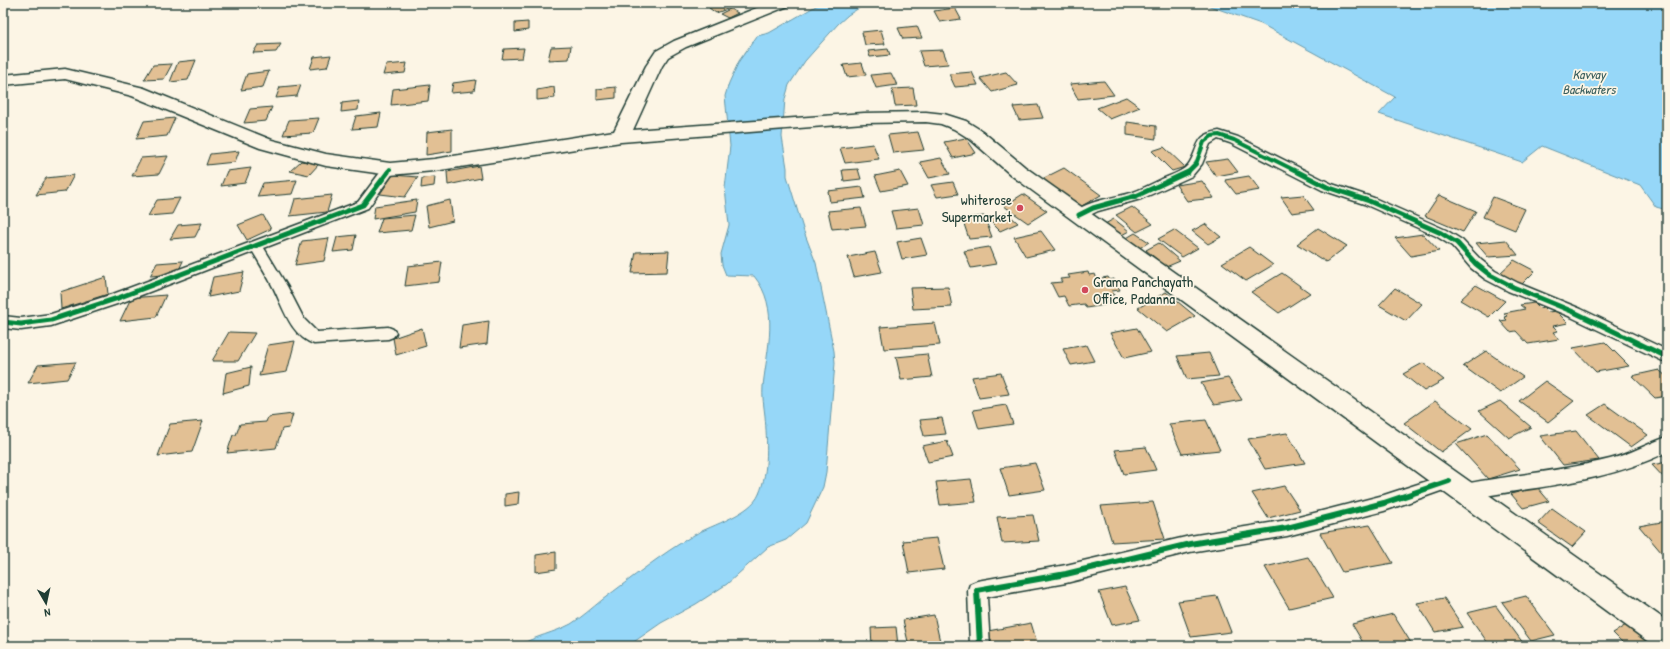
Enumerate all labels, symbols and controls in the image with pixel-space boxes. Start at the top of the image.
water label: Kavvay Backwaters [1563,65,1616,98]
place label: whiterose Supermarket [942,189,1013,227]
marker: whiterose Supermarket [1015,203,1025,213]
place label: Grama Panchayath Office, Padanna [1093,271,1193,309]
marker: Grama Panchayath Office, Padanna [1080,285,1090,295]
north arrow [26,583,66,623]
text: N [43,606,52,620]

